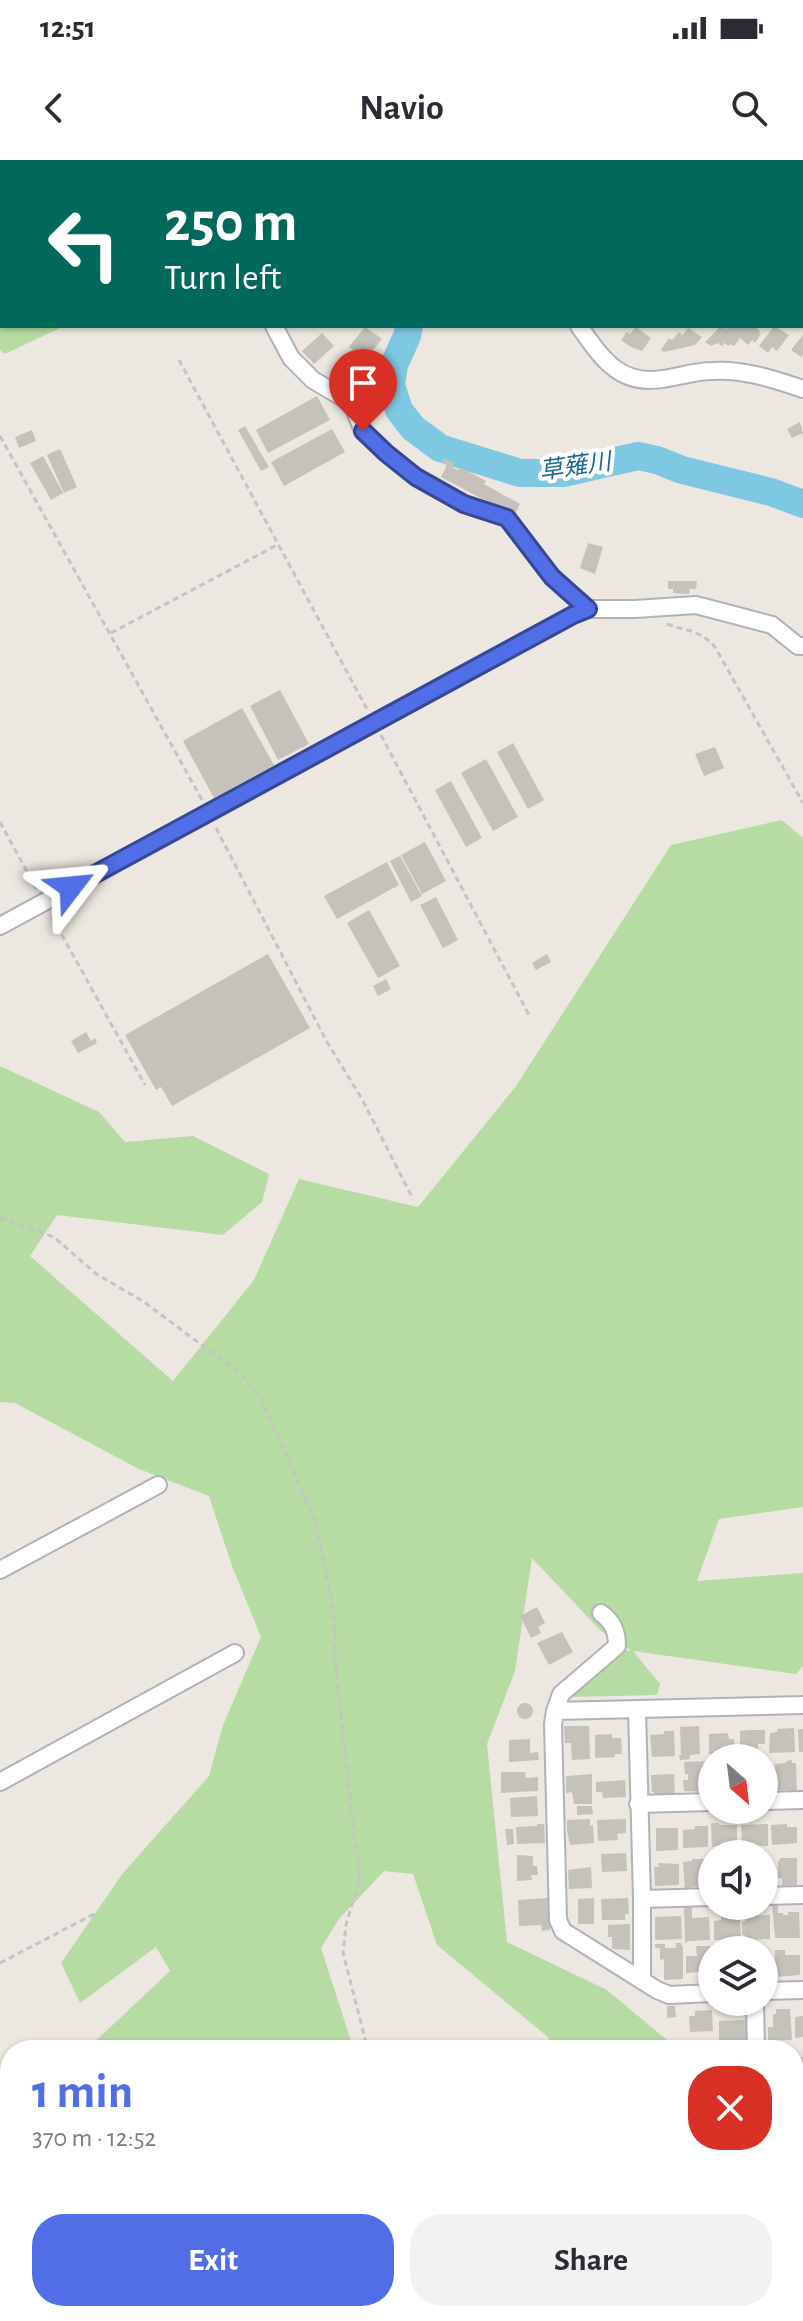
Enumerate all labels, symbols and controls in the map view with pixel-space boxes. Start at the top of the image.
text: 12:51 [40,13,96,43]
icon: back [32,86,76,130]
icon: search [727,86,771,130]
text: Navio [359,90,444,126]
icon: left [32,192,136,296]
text: 250 m [164,195,297,251]
text: Turn left [164,260,281,296]
pin [329,349,397,431]
icon: arrive [341,361,385,405]
water label: 草薙川 [538,448,615,484]
position arrow [29,845,113,929]
north arrow [698,1744,778,1824]
map controls [698,1744,778,2016]
button: sound [698,1840,778,1920]
button: layers [698,1936,778,2016]
button: close [688,2066,772,2150]
text: 1 min [32,2069,133,2117]
text: 370 m · 12:52 [32,2125,156,2151]
button: Exit [32,2214,394,2306]
button: Share [410,2214,772,2306]

